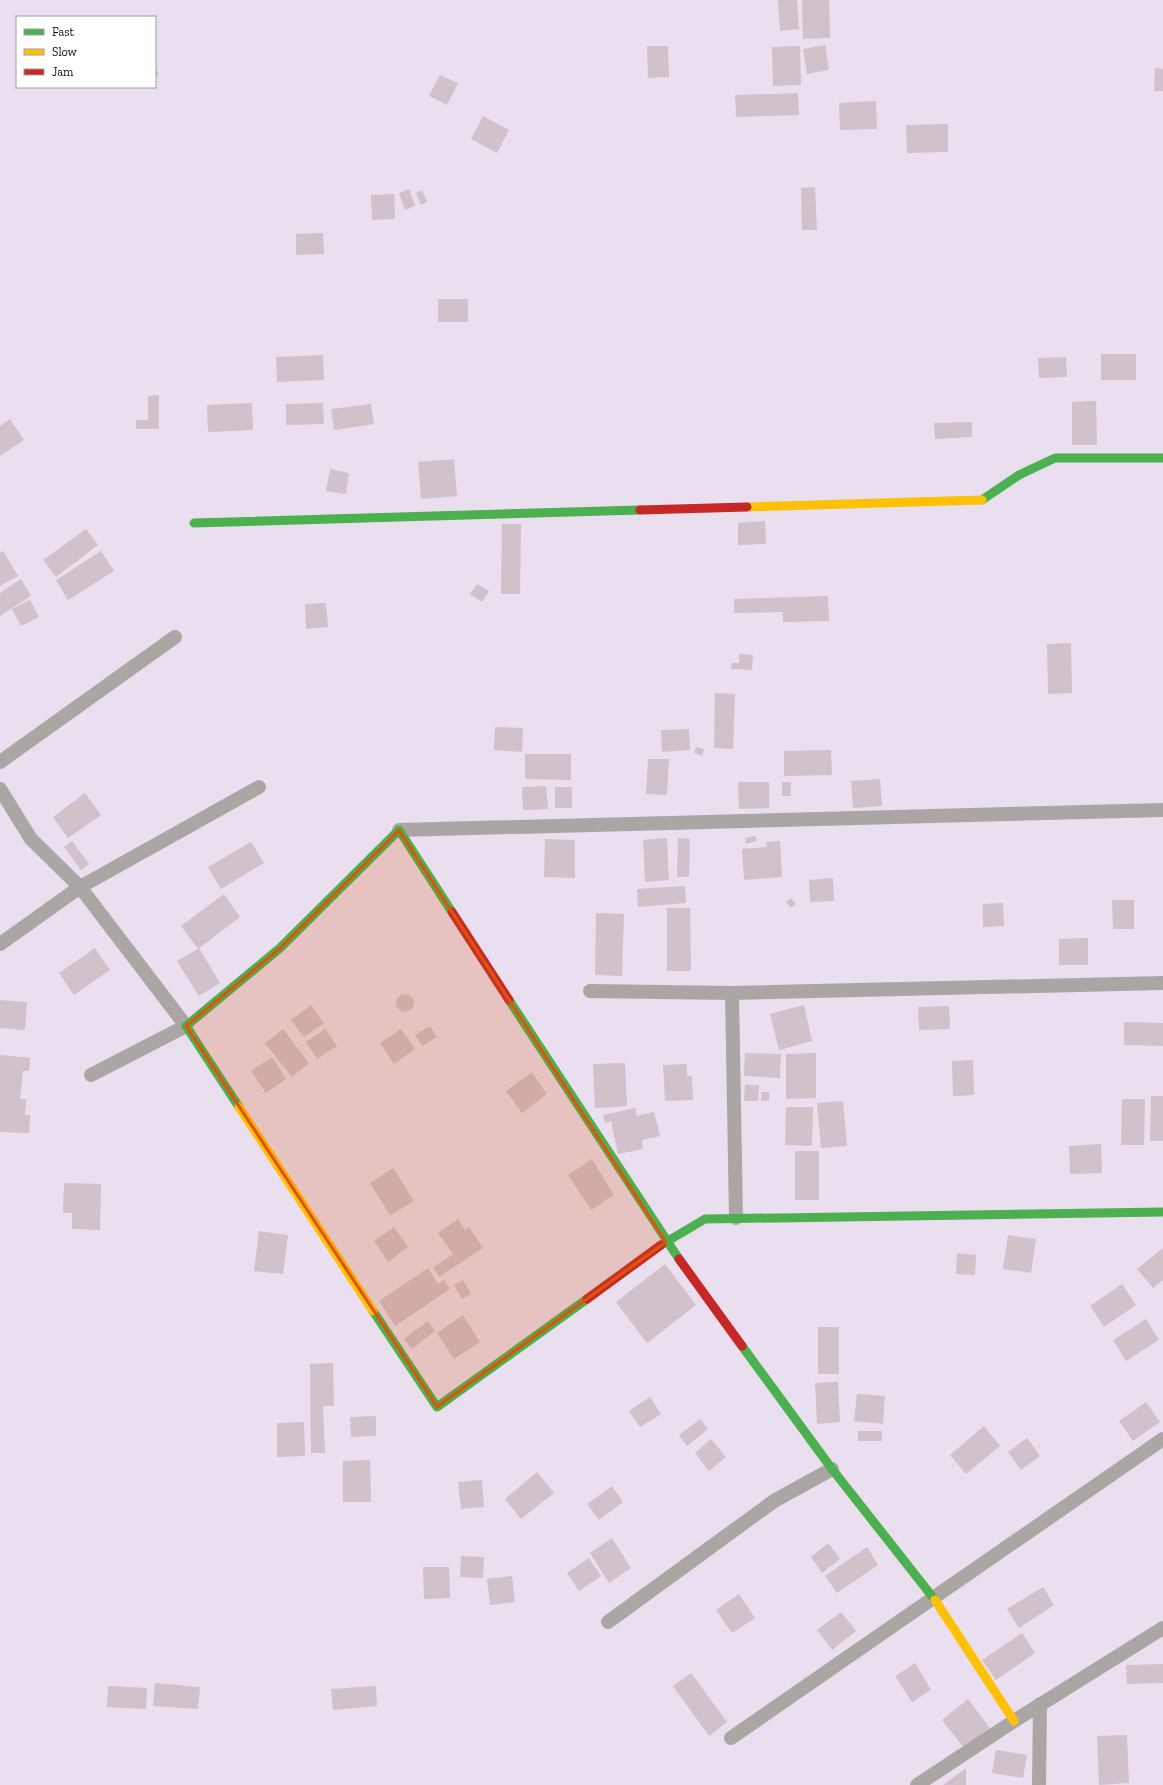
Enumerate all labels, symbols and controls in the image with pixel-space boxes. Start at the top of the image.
legend [16,16,156,88]
text: Fast [52,25,75,39]
text: Slow [52,45,78,59]
text: Jam [52,65,74,79]

